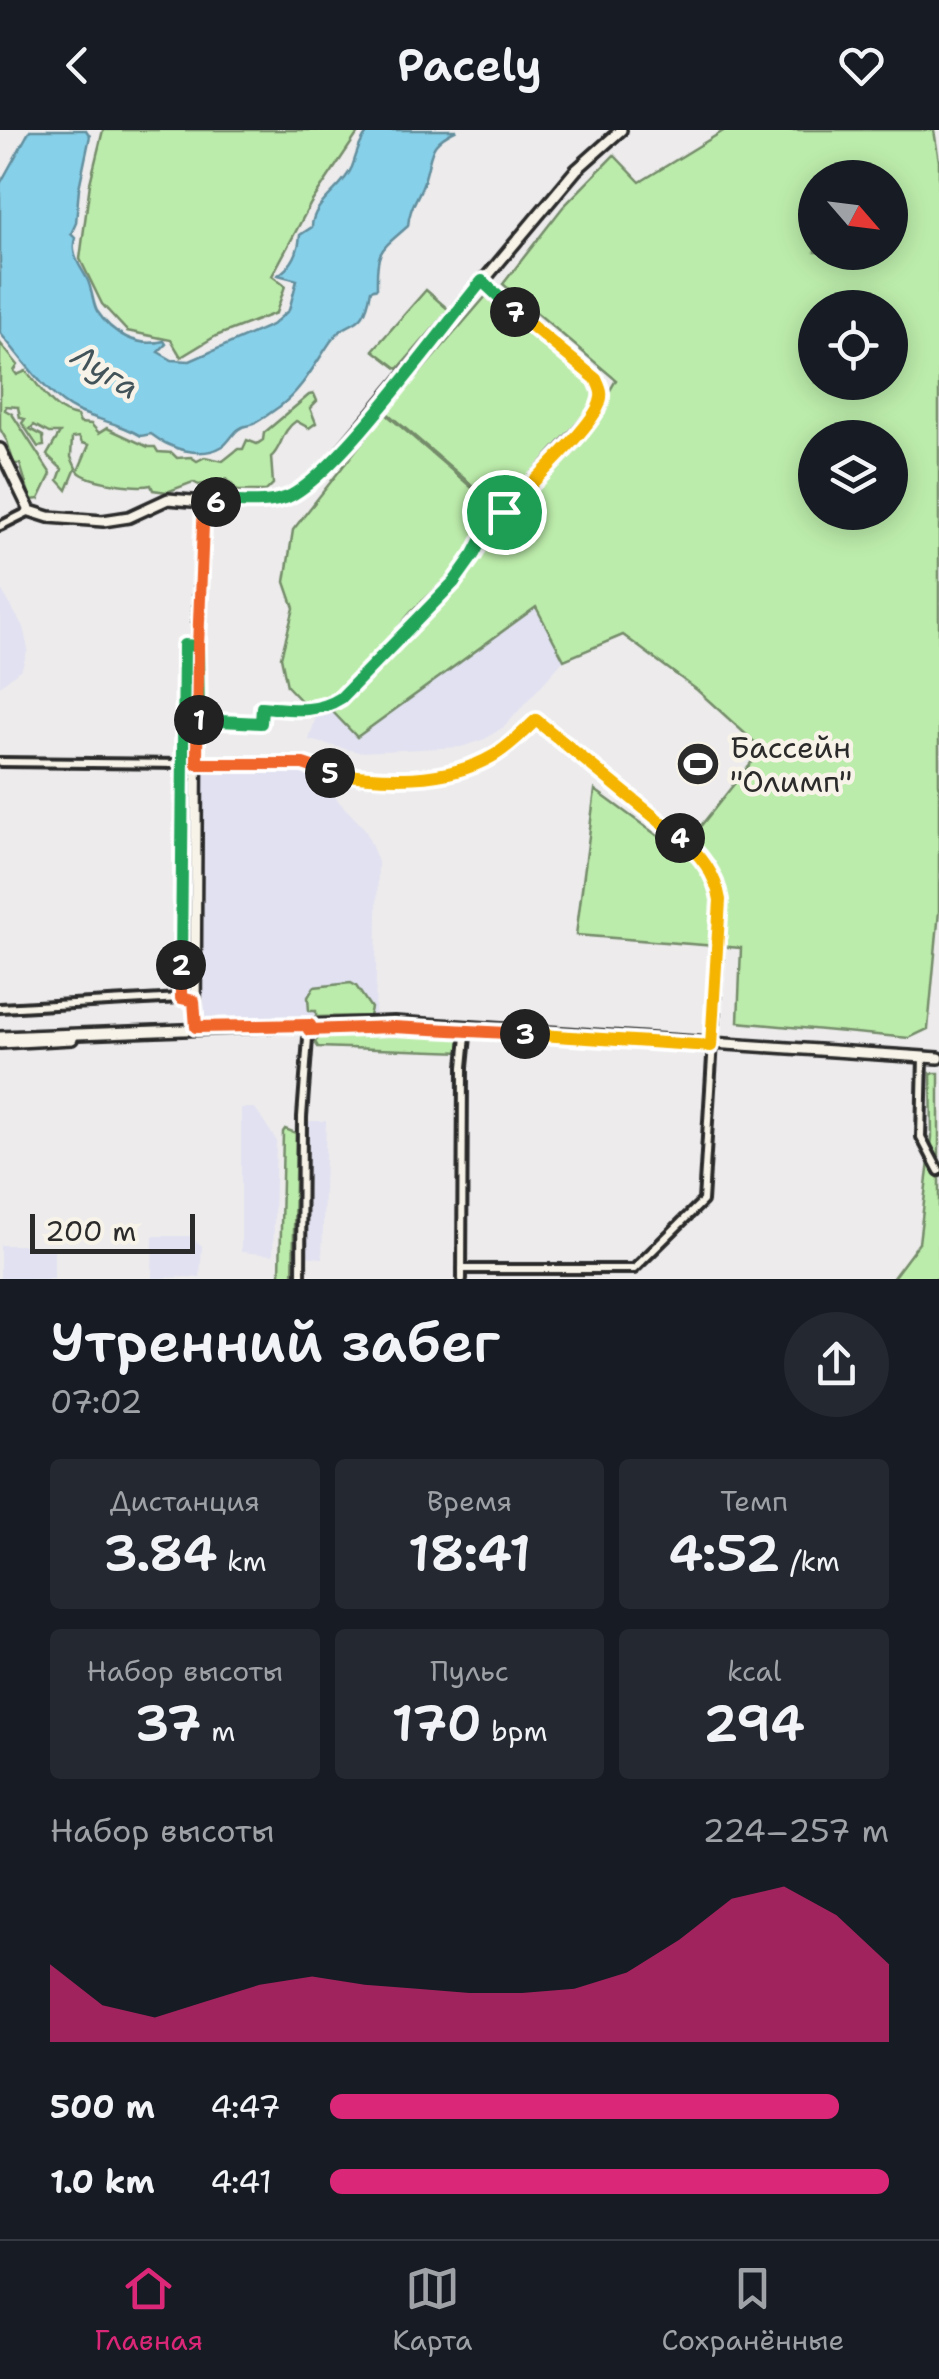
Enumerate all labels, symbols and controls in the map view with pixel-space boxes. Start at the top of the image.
text: Pacely [397,35,542,95]
icon: back [50,38,105,93]
icon: heart [834,38,889,93]
north arrow [798,160,908,270]
map controls [798,160,908,530]
pin: 7 [490,287,540,337]
button: locate [798,290,908,400]
text: 7 [505,293,525,331]
water label: Луга [63,333,148,408]
button: layers [798,420,908,530]
pin [462,470,547,555]
pin: 6 [191,477,241,527]
text: 6 [206,483,226,521]
icon: arrive [477,485,532,540]
pin: 1 [174,695,224,745]
text: 1 [193,701,205,739]
place label: Бассейн "Олимп" [730,727,852,802]
sports icon: Бассейн "Олимп" [675,741,721,787]
pin: 5 [305,748,355,798]
text: 5 [321,754,339,792]
pin: 4 [655,813,705,863]
text: 4 [670,819,690,857]
pin: 2 [156,940,206,990]
text: 2 [171,946,191,984]
pin: 3 [500,1009,550,1059]
text: 3 [515,1015,535,1053]
scale bar [30,1209,195,1254]
text: 200 m [45,1212,136,1250]
text: Утренний забег [50,1305,500,1379]
button: share [784,1312,889,1417]
text: 07:02 [50,1380,142,1423]
text: Дистанция [110,1482,260,1520]
text: Время [427,1482,512,1520]
text: Темп [720,1482,788,1520]
text: 3.84 [103,1520,218,1587]
text: 18:41 [408,1520,531,1587]
text: 4:52 [668,1520,780,1587]
text: km [218,1542,267,1580]
text: /km [780,1542,840,1580]
text: Набор высоты [87,1652,283,1690]
text: Пульс [430,1652,509,1690]
text: kcal [727,1652,781,1690]
text: 37 [134,1690,202,1757]
text: 170 [391,1690,482,1757]
text: 294 [703,1690,805,1757]
text: m [202,1712,235,1750]
text: bpm [482,1712,548,1750]
text: Набор высоты [50,1809,275,1852]
text: 224–257 m [702,1809,889,1852]
text: 500 m [50,2085,155,2128]
text: 4:47 [210,2085,281,2128]
text: 1.0 km [50,2160,155,2203]
text: 4:41 [210,2160,272,2203]
tab: Главная [95,2261,203,2359]
tab: Карта [392,2261,472,2359]
tab: Сохранённые [661,2261,844,2359]

